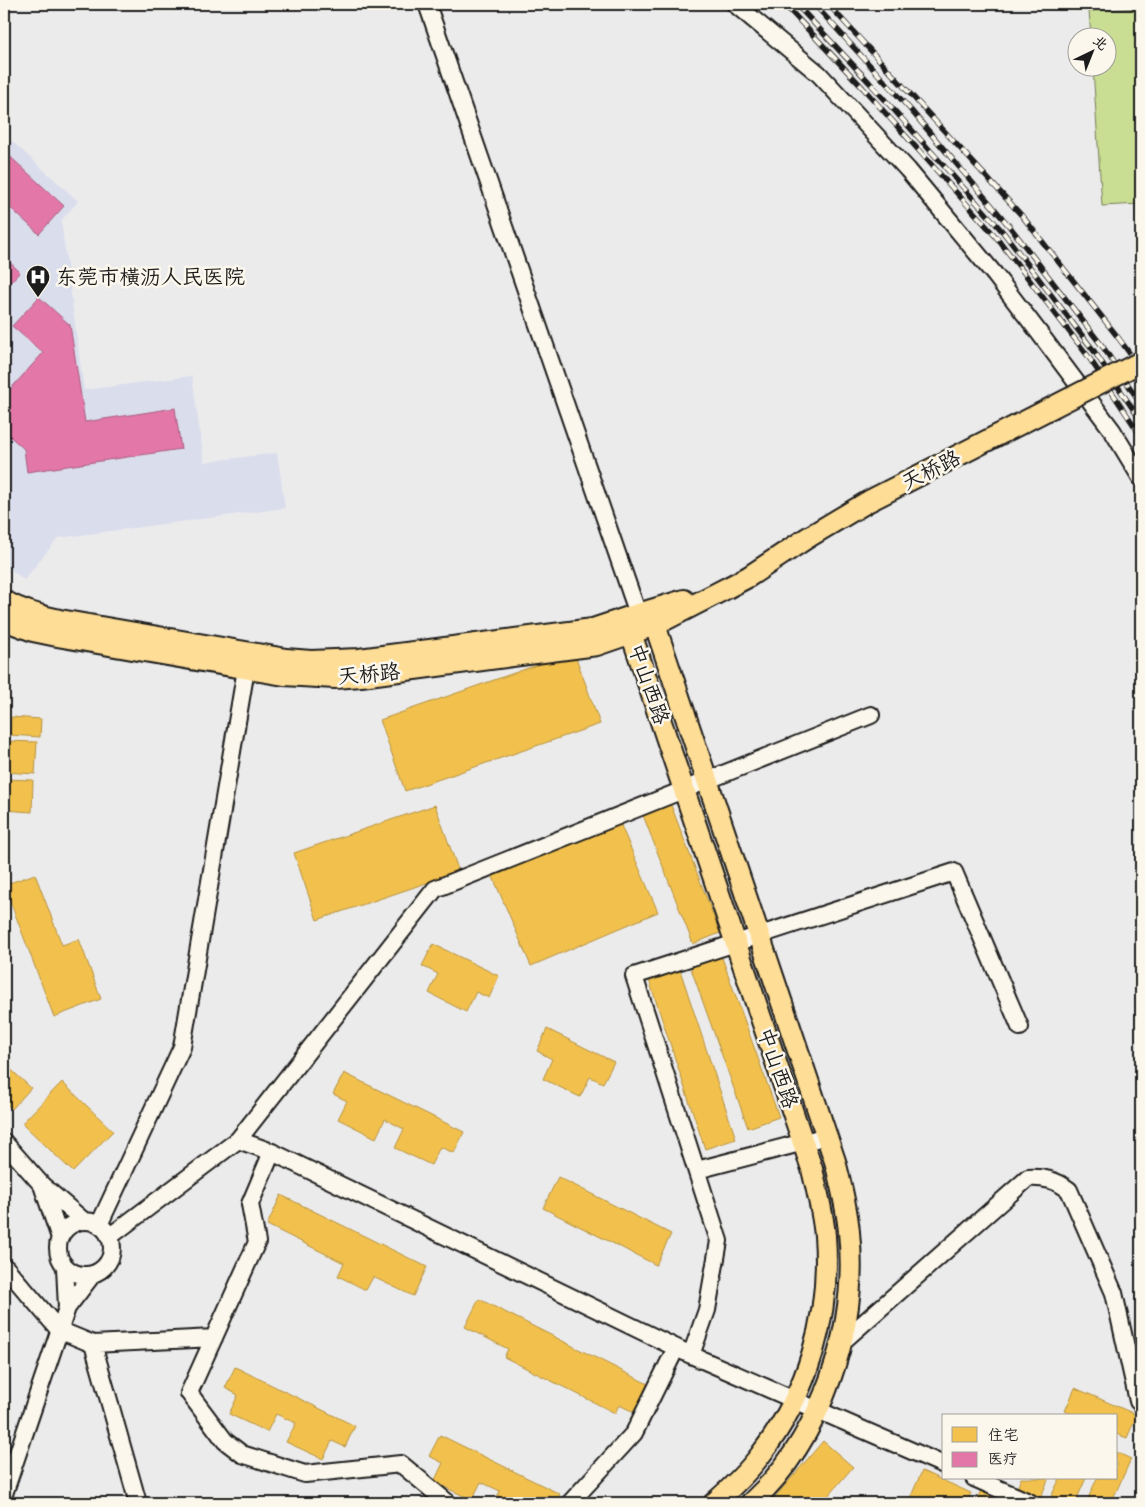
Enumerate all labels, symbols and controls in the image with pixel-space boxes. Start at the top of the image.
north arrow [1068,28,1118,78]
text: 北 [1090,32,1111,54]
hospital icon: 东莞市横沥人民医院 [25,264,51,298]
place label: 东莞市横沥人民医院 [56,264,245,289]
street label: 天桥路 [897,444,965,495]
street label: 中山西路 [624,640,675,728]
street label: 天桥路 [336,658,401,689]
street label: 中山西路 [753,1024,804,1112]
legend [942,1414,1118,1480]
text: 住宅 [988,1426,1018,1444]
text: 医疗 [988,1450,1018,1468]

